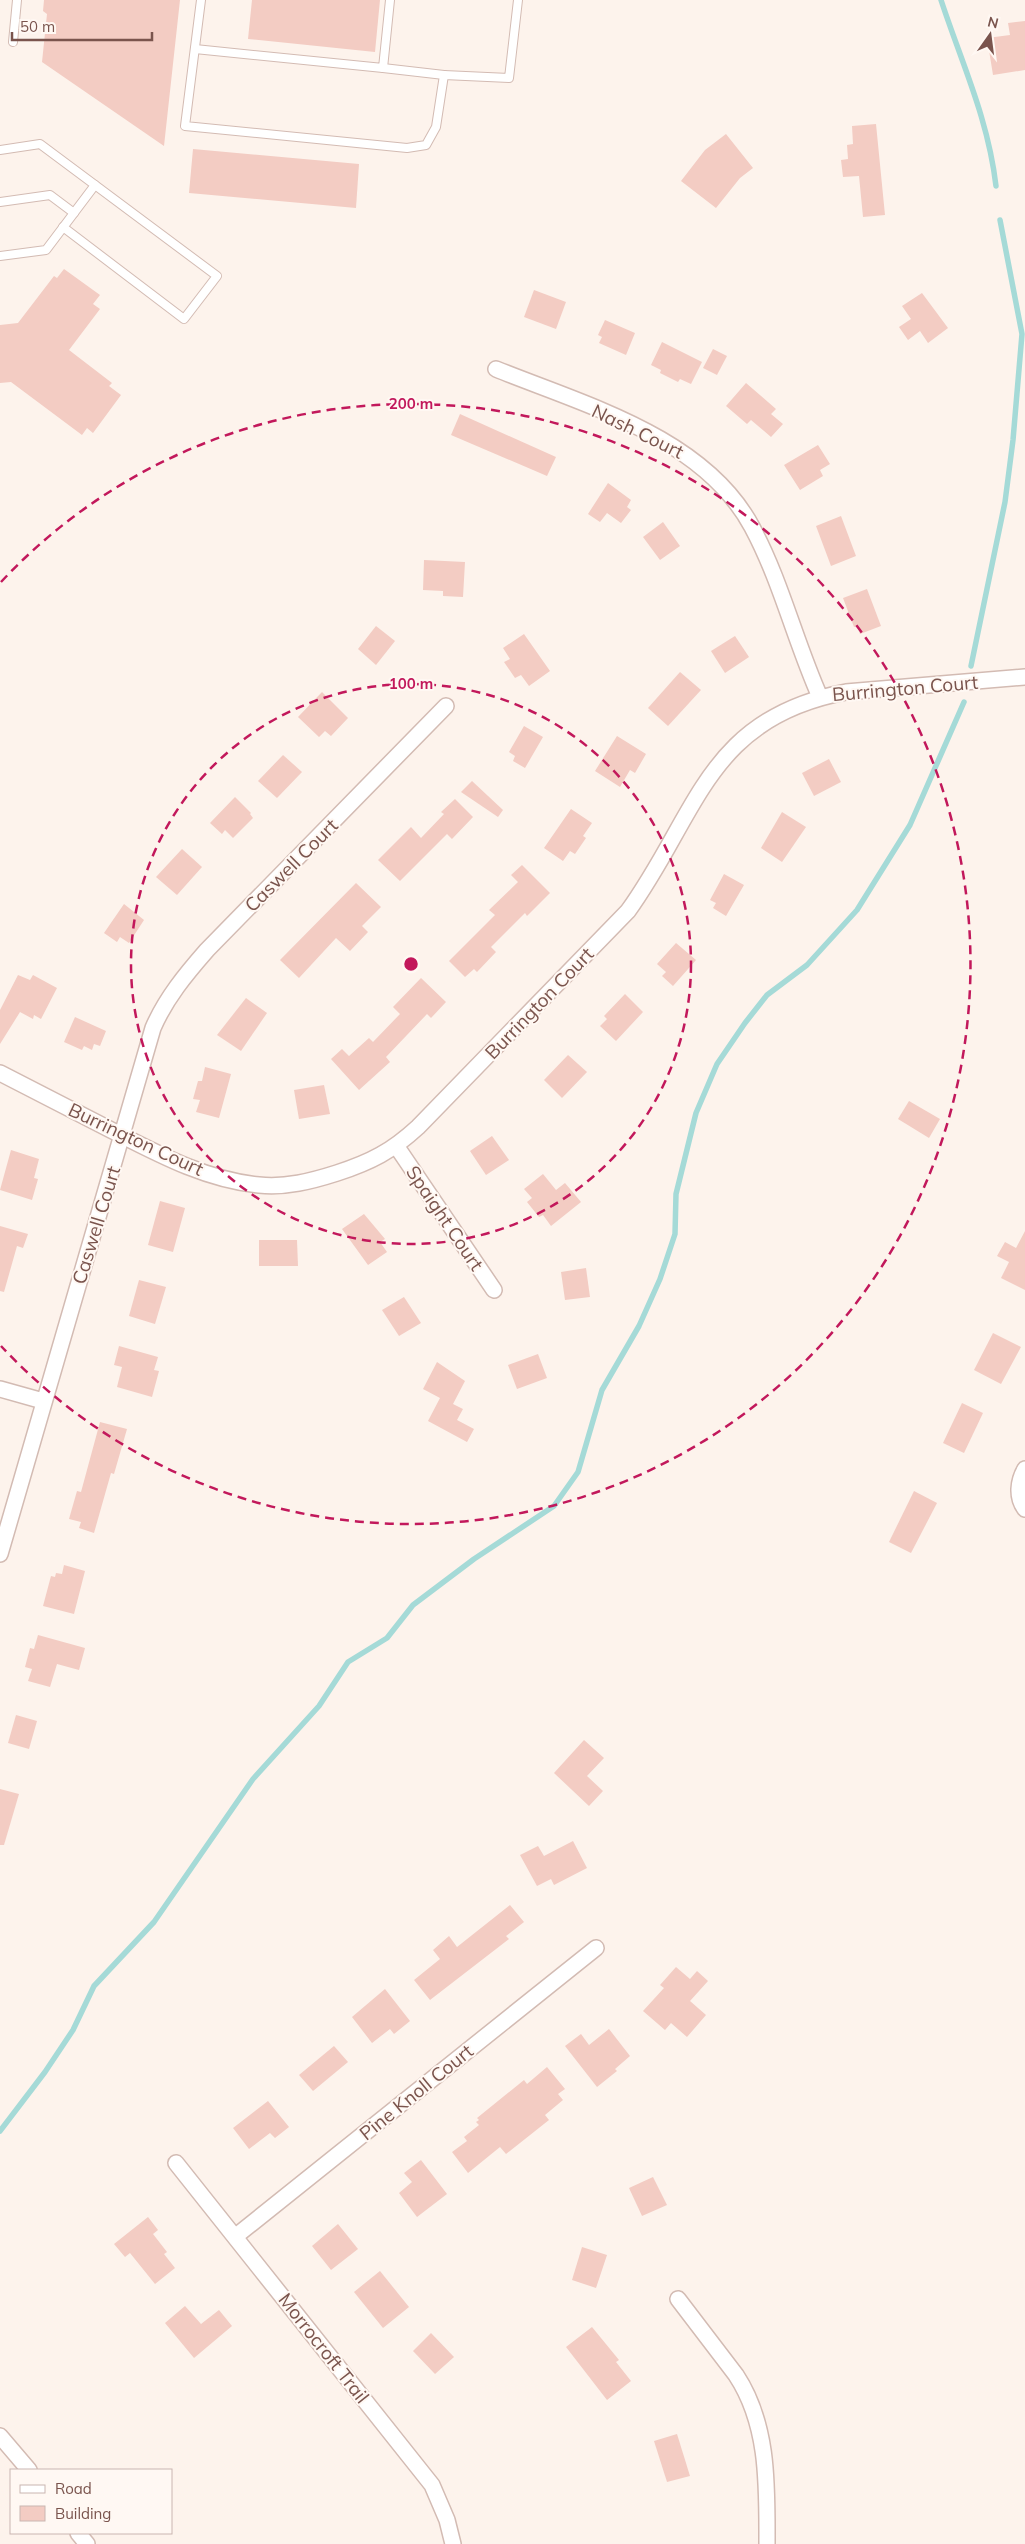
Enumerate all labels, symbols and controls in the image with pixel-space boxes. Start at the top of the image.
scale bar [12,10,152,42]
north arrow [965,10,1015,60]
text: N [986,12,1000,32]
text: 50 m [20,17,55,36]
text: 200 m [389,394,433,413]
street label: Nash Court [588,398,688,464]
street label: Burrington Court [831,670,979,706]
text: 100 m [389,674,433,693]
street label: Caswell Court [239,813,343,917]
street label: Burrington Court [479,942,599,1064]
centre of rings [402,955,420,973]
street label: Burrington Court [65,1097,208,1181]
street label: Spaight Court [401,1161,489,1275]
street label: Caswell Court [67,1163,125,1287]
street label: Pine Knoll Court [354,2039,478,2145]
street label: Morrocroft Trail [273,2288,375,2408]
legend [10,2469,172,2534]
text: Road [55,2479,92,2498]
text: Building [55,2504,111,2523]

